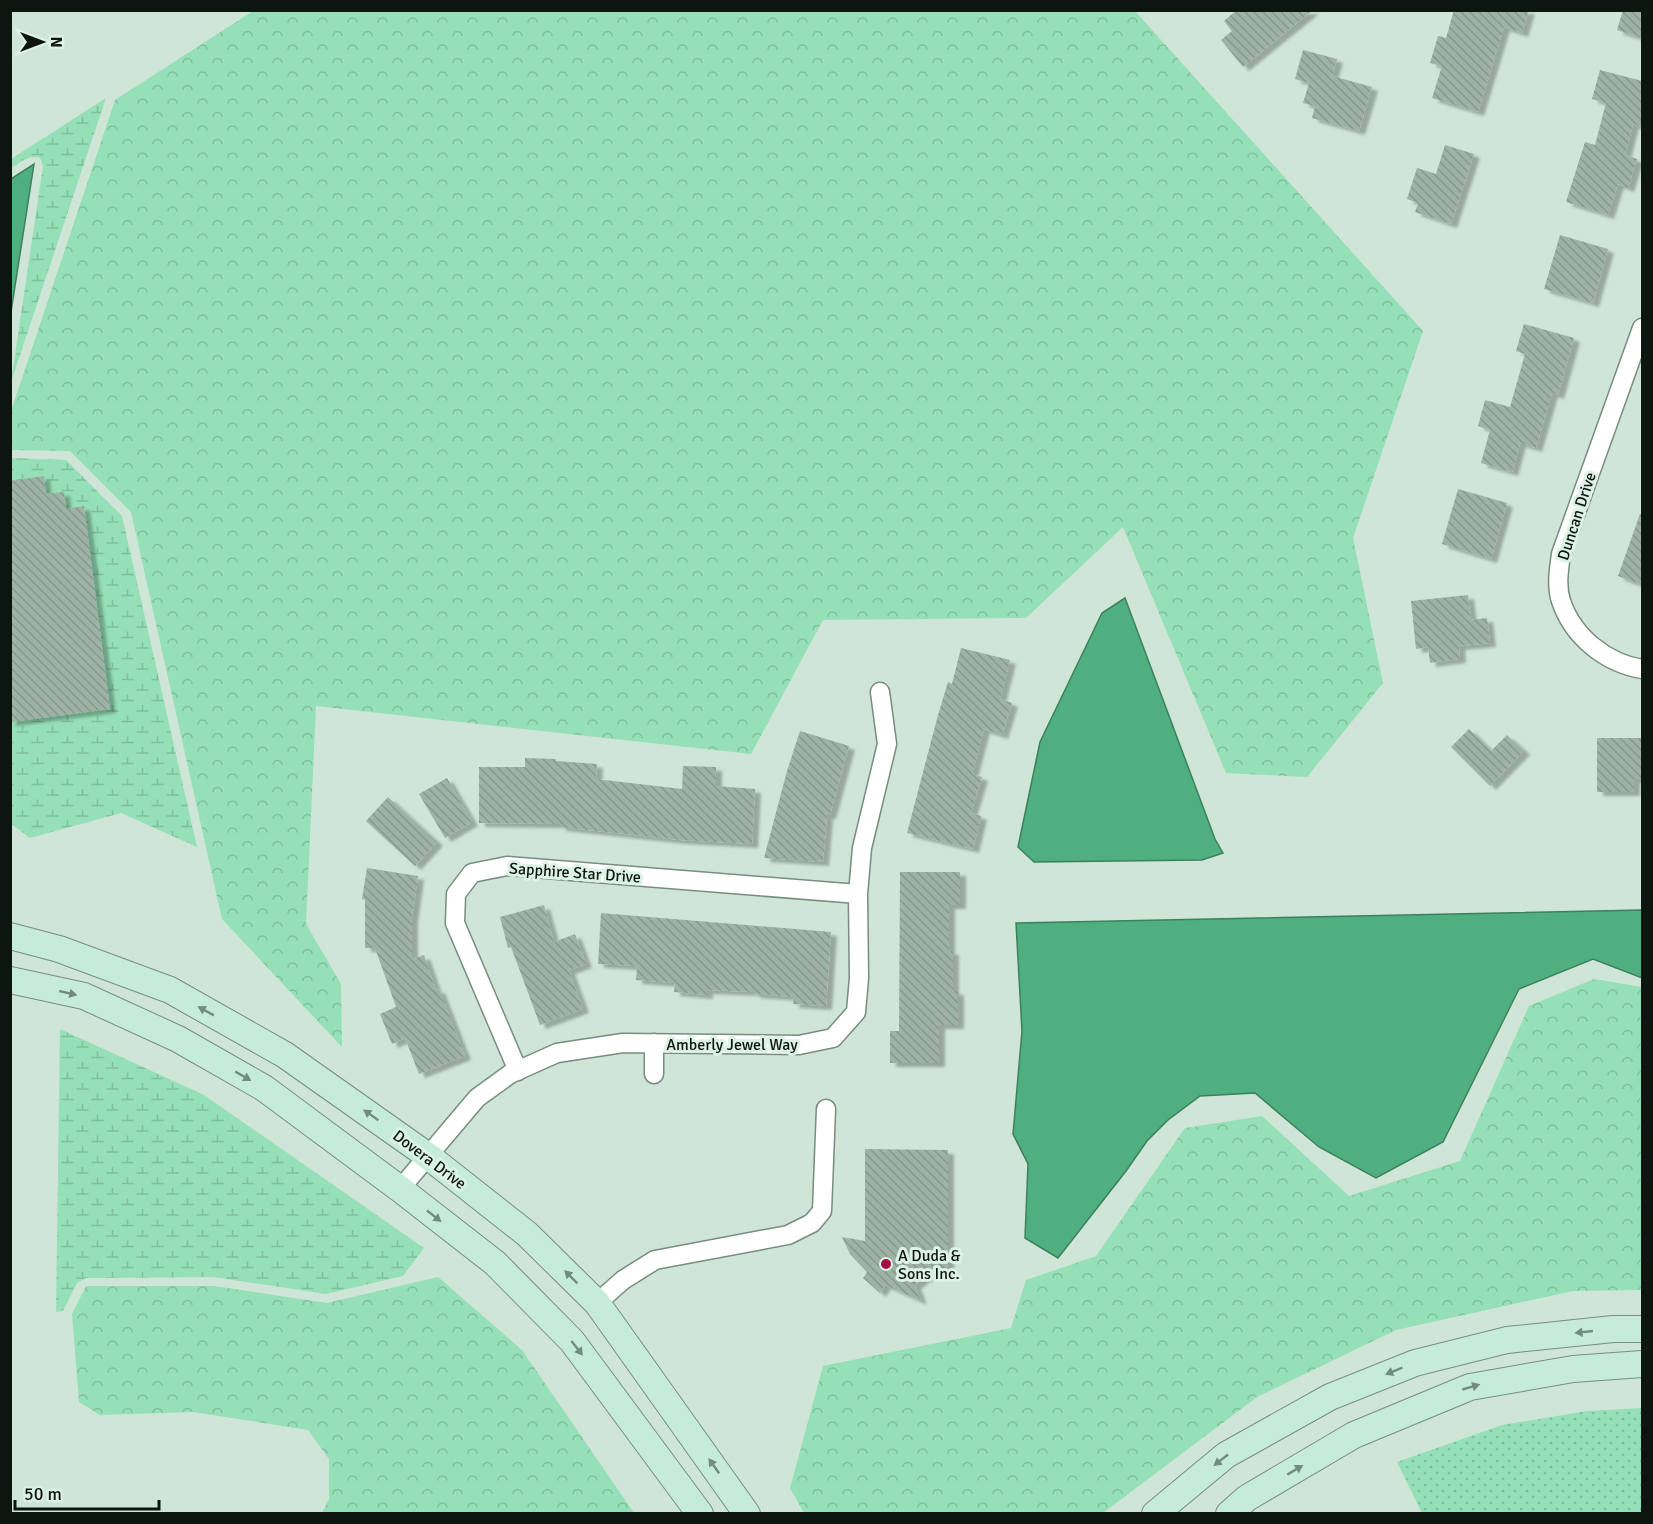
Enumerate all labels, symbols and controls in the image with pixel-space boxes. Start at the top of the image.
north arrow [12,12,72,72]
text: N [46,36,66,48]
street label: Duncan Drive [1553,470,1601,563]
street label: Sapphire Star Drive [508,858,641,888]
one-way arrow [58,988,77,998]
one-way arrow [198,1005,214,1016]
street label: Amberly Jewel Way [666,1035,798,1055]
one-way arrow [235,1071,251,1082]
one-way arrow [363,1109,379,1121]
street label: Dovera Drive [389,1126,470,1194]
one-way arrow [427,1209,442,1221]
place label: A Duda & Sons Inc. [898,1246,961,1284]
marker: A Duda & Sons Inc. [879,1257,893,1271]
one-way arrow [564,1271,578,1285]
one-way arrow [1575,1327,1594,1337]
one-way arrow [570,1340,583,1356]
one-way arrow [1385,1367,1403,1376]
one-way arrow [1462,1382,1480,1392]
one-way arrow [1213,1453,1229,1466]
one-way arrow [708,1458,720,1474]
one-way arrow [1287,1465,1304,1475]
scale bar [15,1473,159,1511]
text: 50 m [24,1483,62,1505]

